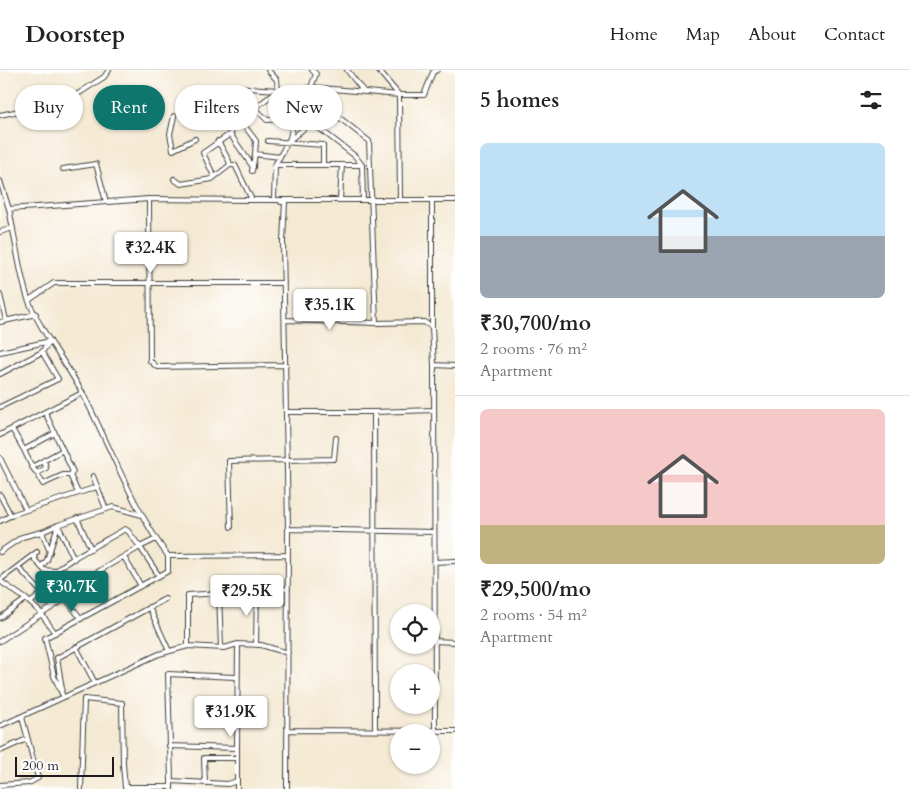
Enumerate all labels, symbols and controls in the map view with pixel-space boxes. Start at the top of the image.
text: Doorstep [25,18,125,51]
text: Home [610,22,658,47]
text: Map [686,22,720,47]
text: About [748,22,796,47]
text: Contact [824,22,885,47]
chip: Buy [15,85,83,130]
chip: Rent [93,85,165,130]
chip: Filters [175,85,258,130]
chip: New [268,85,342,130]
text: 5 homes [480,86,559,115]
icon: filters [857,86,885,114]
icon: home [638,176,728,266]
pin: ₹32.4K [110,232,192,274]
text: ₹32.4K [125,237,177,259]
pin: ₹35.1K [289,288,371,331]
text: ₹35.1K [304,294,356,316]
text: ₹30,700/mo [480,309,591,338]
text: 2 rooms · 76 m² [480,338,587,360]
text: Apartment [480,360,553,382]
icon: home [638,441,728,531]
pin: ₹30.7K [31,570,113,613]
pin: ₹29.5K [206,574,288,617]
text: ₹29,500/mo [480,575,591,604]
text: ₹30.7K [46,576,98,598]
text: ₹29.5K [221,580,273,602]
map controls [390,604,440,774]
button: locate [390,604,440,654]
text: 2 rooms · 54 m² [480,604,587,626]
text: Apartment [480,626,553,648]
button: + [390,664,440,714]
pin: ₹31.9K [190,696,272,738]
text: ₹31.9K [205,701,257,723]
button: − [390,724,440,774]
scale bar [15,754,114,777]
text: 200 m [22,756,59,775]

